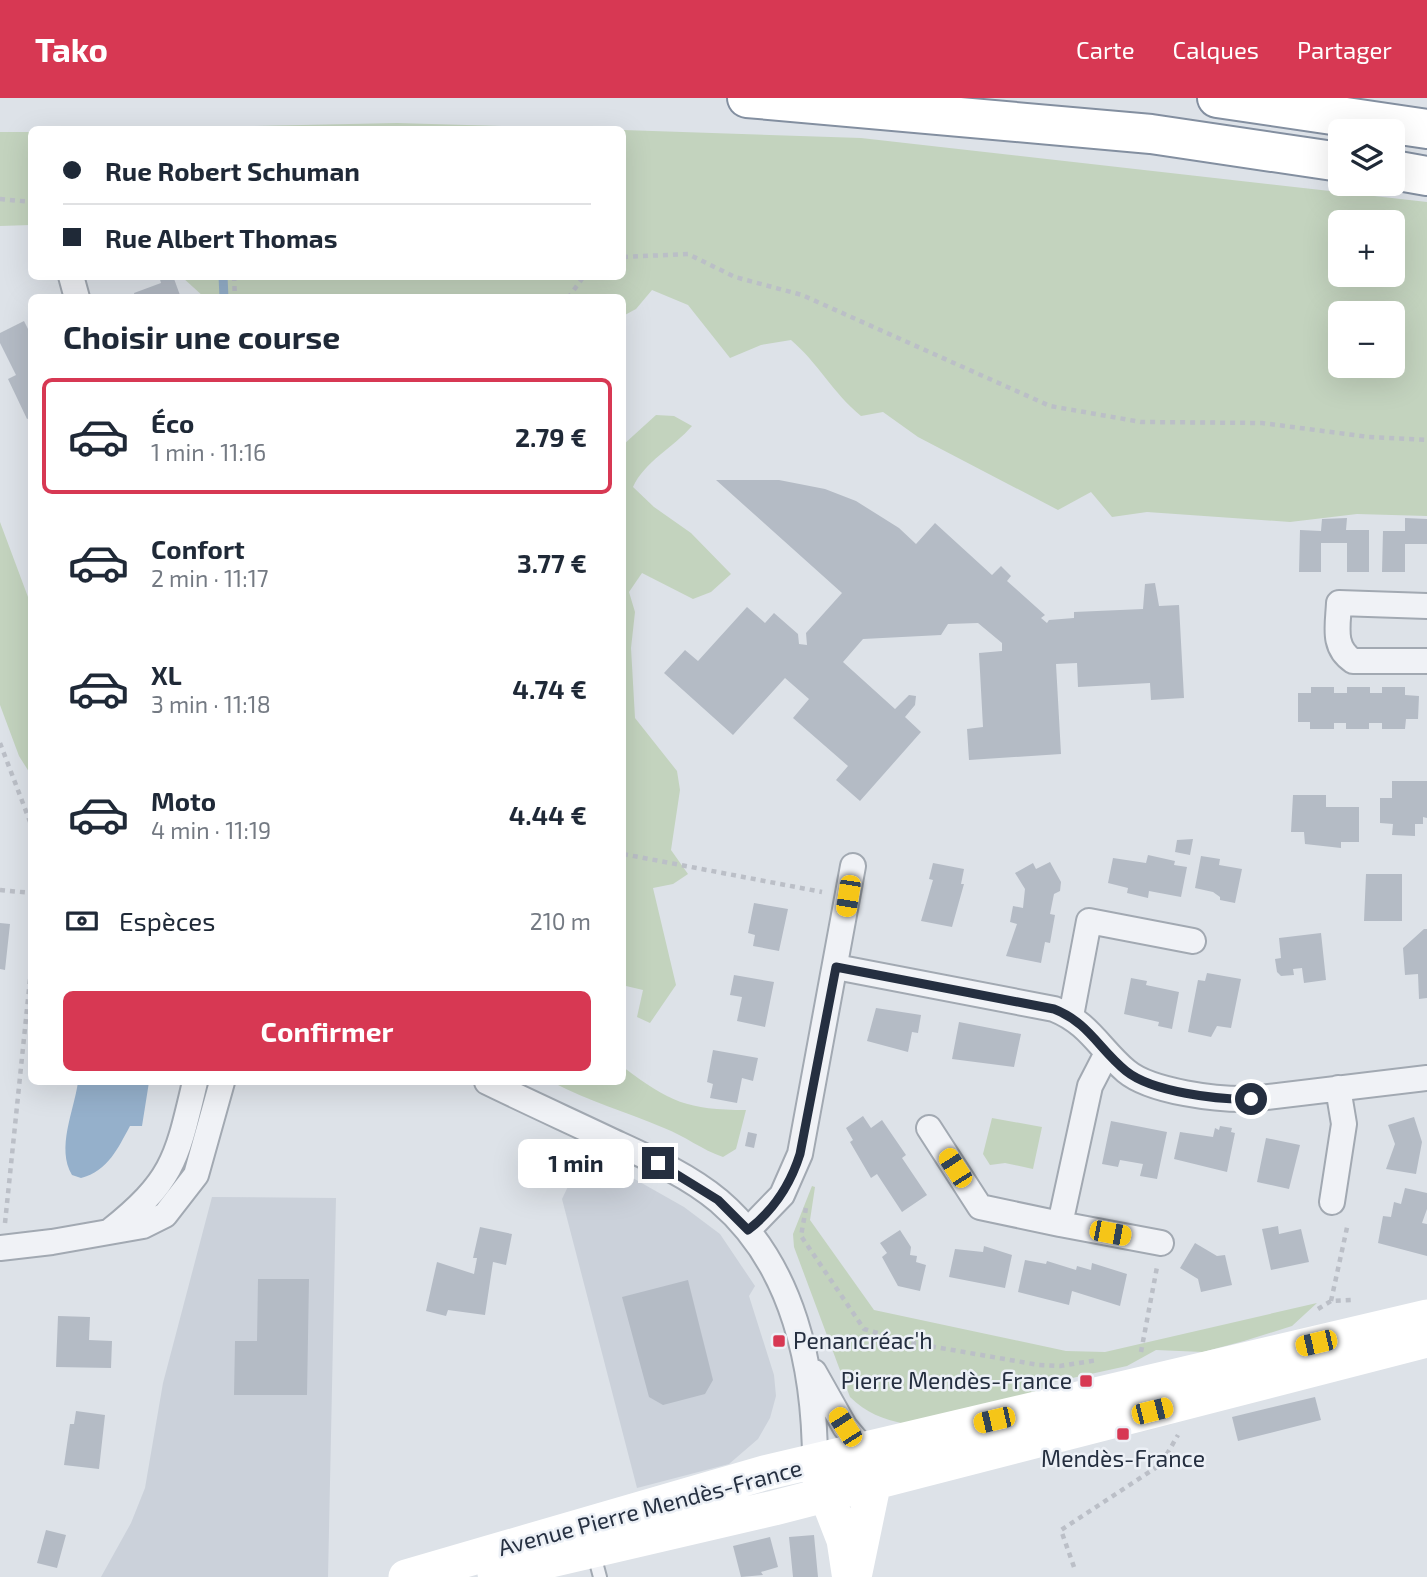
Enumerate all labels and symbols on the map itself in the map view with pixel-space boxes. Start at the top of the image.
car [835,874,862,918]
route start [1235,1083,1267,1115]
callout: 1 min [518,1138,634,1188]
car [935,1145,976,1191]
route end [642,1147,674,1179]
car [1088,1219,1133,1247]
place label: Penancréac'h [793,1326,933,1354]
car [1294,1328,1339,1358]
marker: Penancréac'h [771,1333,787,1349]
place label: Pierre Mendès-France [841,1366,1072,1394]
marker: Pierre Mendès-France [1078,1373,1094,1389]
car [1130,1396,1175,1426]
car [825,1404,866,1450]
car [972,1405,1017,1435]
marker: Mendès-France [1115,1426,1131,1442]
place label: Mendès-France [1041,1444,1205,1472]
street label: Avenue Pierre Mendès-France [495,1453,805,1561]

